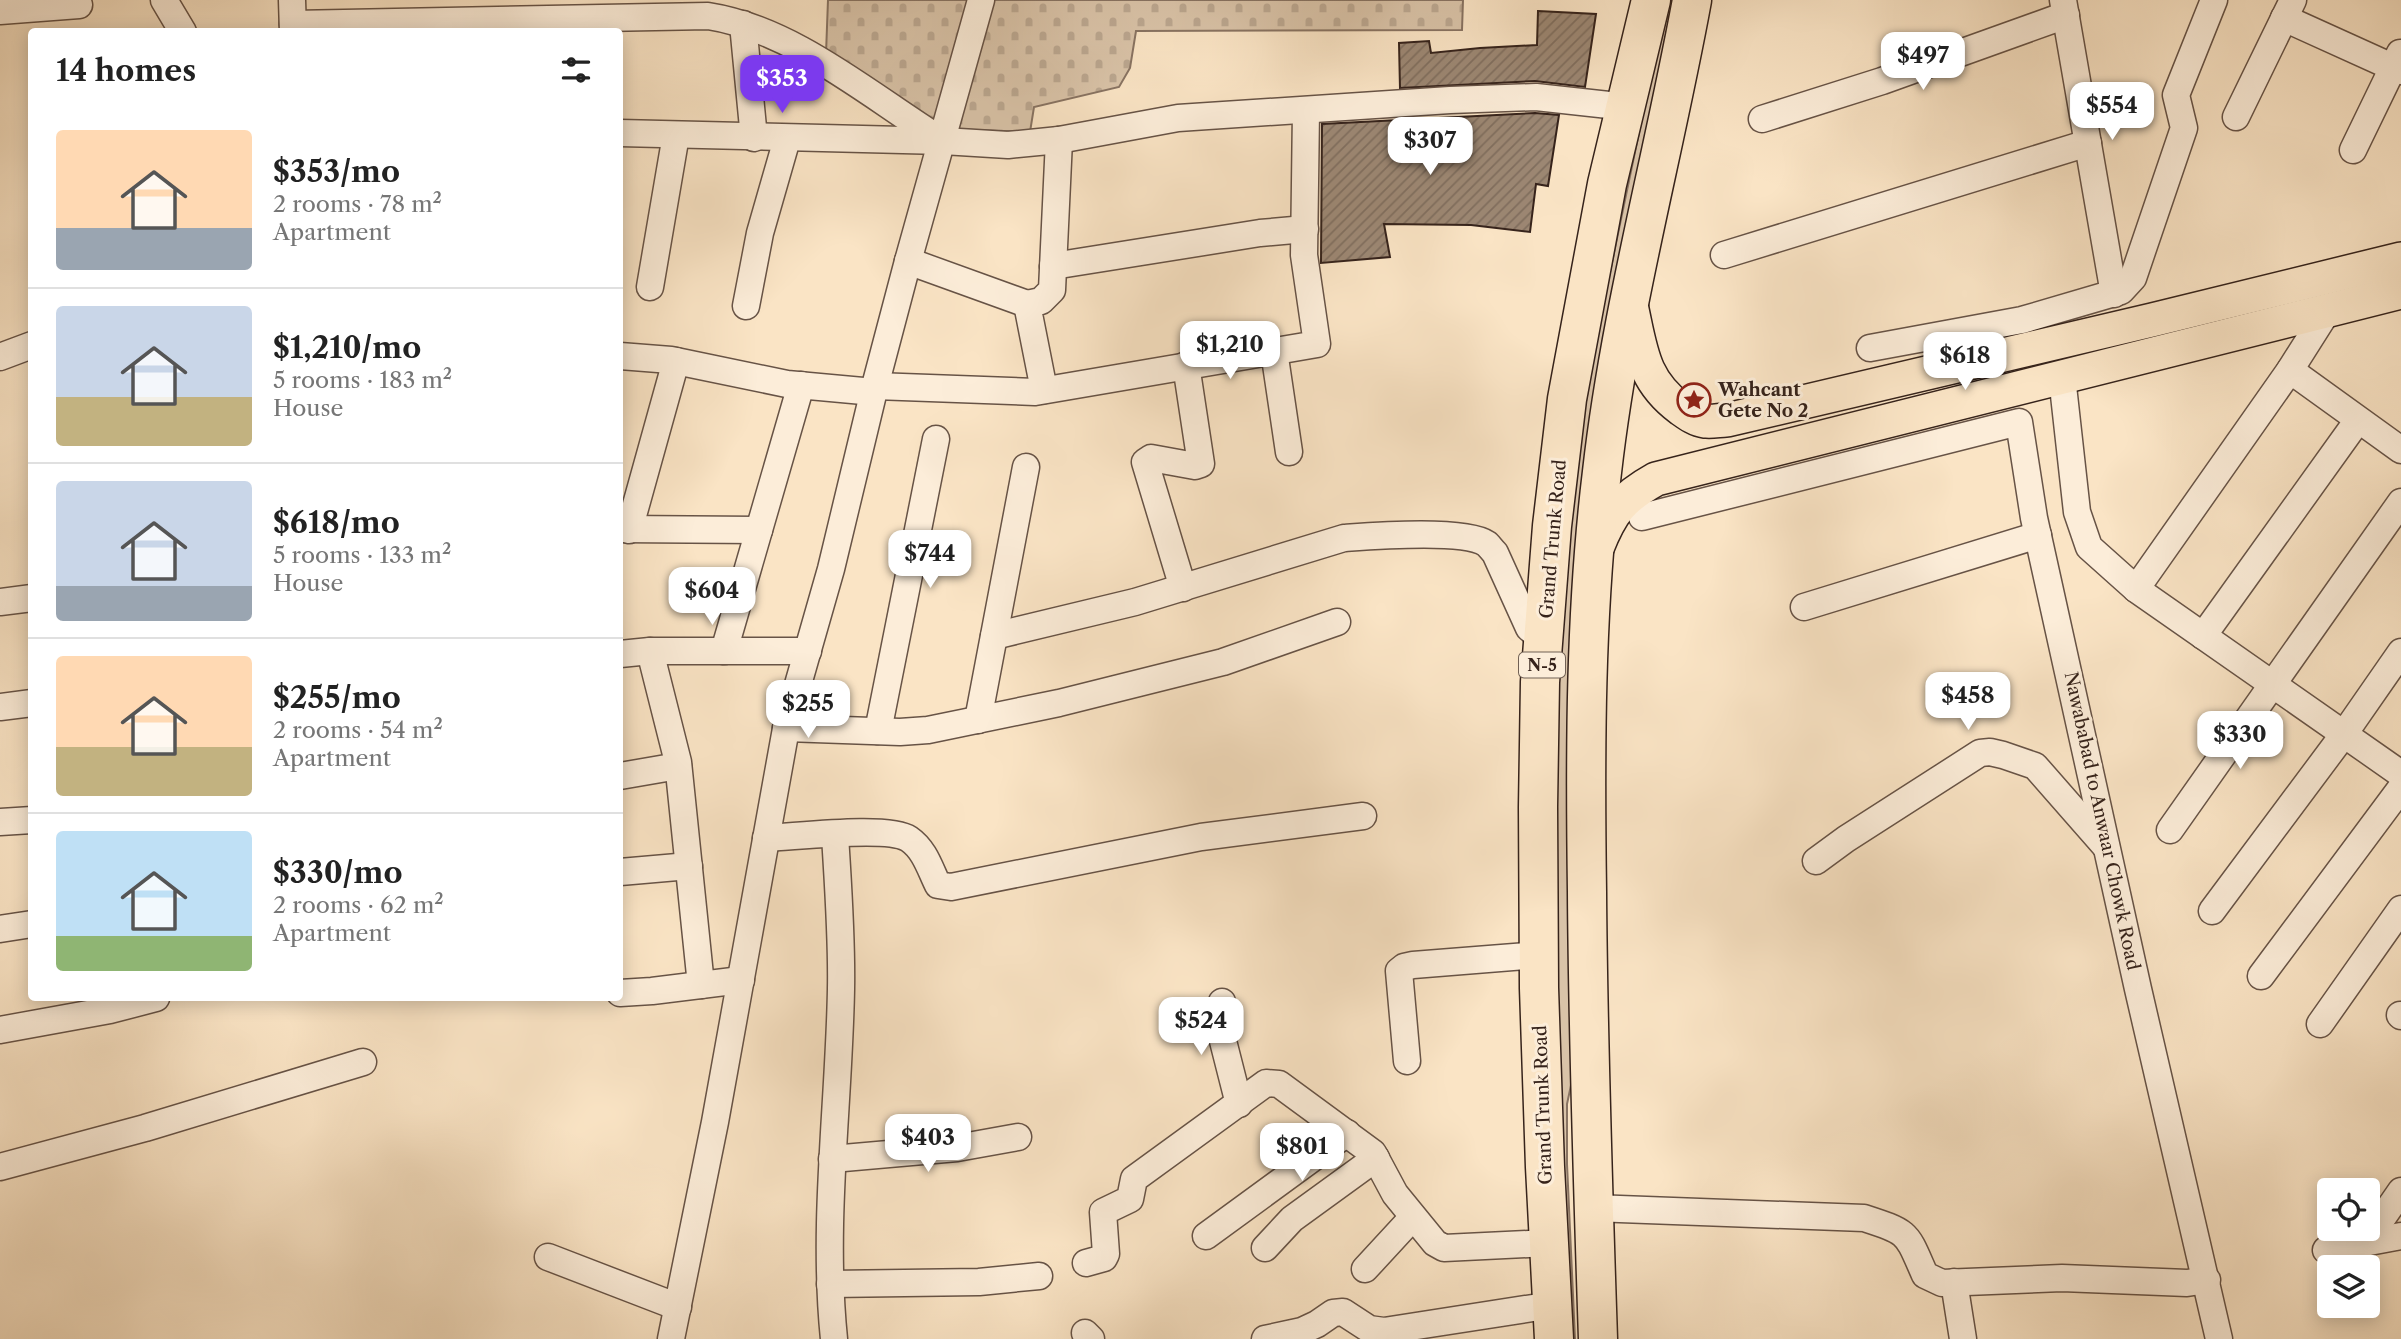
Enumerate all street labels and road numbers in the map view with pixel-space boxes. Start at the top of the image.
street label: Grand Trunk Road [1535,458,1571,620]
road number: N-5 [1519,652,1565,678]
street label: Nawababad to Anwaar Chowk Road [2060,670,2144,972]
street label: Grand Trunk Road [1529,1025,1557,1185]

